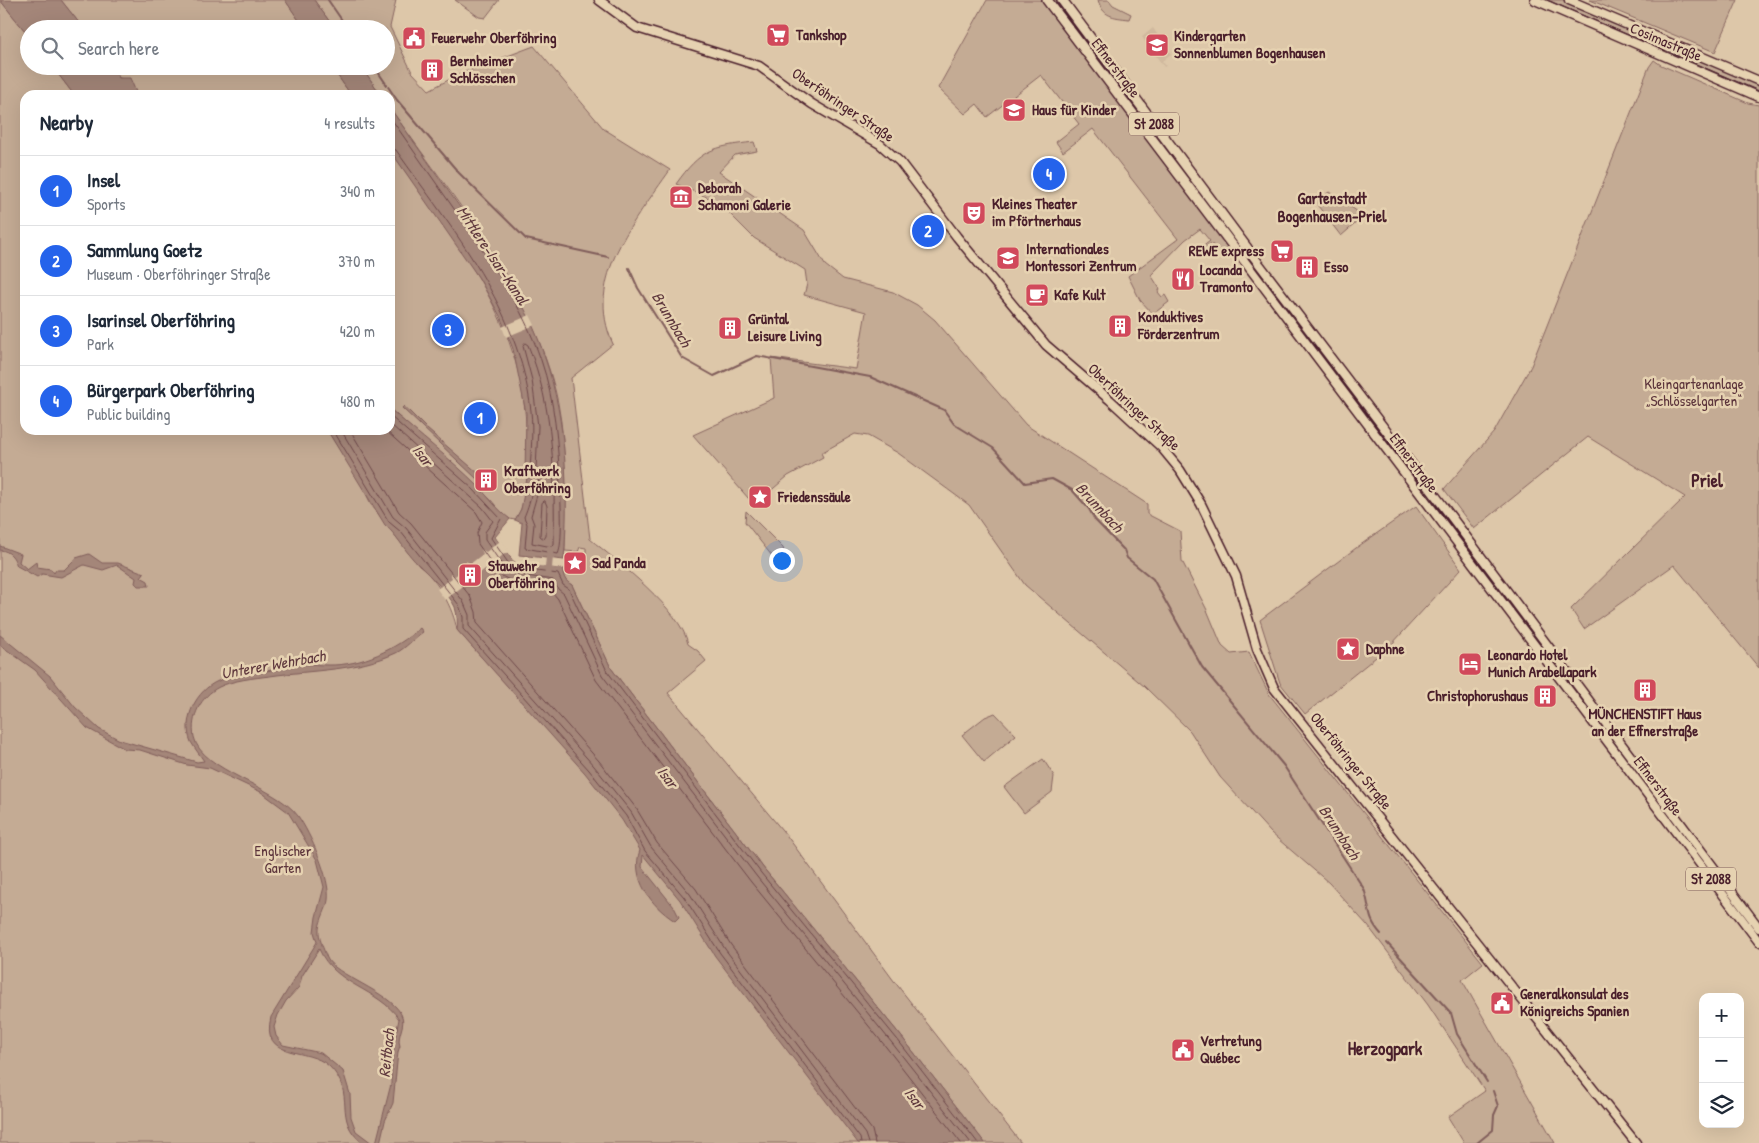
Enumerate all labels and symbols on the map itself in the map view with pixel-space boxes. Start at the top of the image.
street label: Cosimastraße [1627,17,1705,66]
supermarket icon: Tankshop [765,22,791,48]
place label: Tankshop [795,24,847,46]
public building icon: Feuerwehr Oberföhring [401,25,427,51]
place label: Kindergarten Sonnenblumen Bogenhausen [1174,25,1326,64]
place label: Feuerwehr Oberföhring [431,27,557,49]
school or university icon: Kindergarten Sonnenblumen Bogenhausen [1144,32,1170,58]
street label: Effnerstraße [1087,34,1146,102]
place label: Bernheimer Schlösschen [450,50,516,88]
building icon: Bernheimer Schlösschen [419,57,445,83]
street label: Oberföhringer Straße [788,62,899,147]
school or university icon: Haus für Kinder [1001,97,1027,123]
place label: Haus für Kinder [1032,99,1117,120]
road number: St 2088 [1129,112,1179,136]
pin: 4 [1033,155,1065,193]
place label: Deborah Schamoni Galerie [698,177,791,215]
museum icon: Deborah Schamoni Galerie [668,184,694,210]
district label: Gartenstadt Bogenhausen-Priel [1278,187,1387,228]
place label: Kleines Theater im Pförtnerhaus [992,193,1081,231]
theatre icon: Kleines Theater im Pförtnerhaus [961,200,987,226]
water label: Mittlere-Isar-Kanal [452,201,535,309]
pin: 2 [912,212,944,250]
place label: Internationales Montessori Zentrum [1026,238,1137,276]
supermarket icon: REWE express [1269,238,1295,264]
place label: REWE express [1189,240,1264,262]
school or university icon: Internationales Montessori Zentrum [995,245,1021,271]
building icon: Esso [1294,254,1320,280]
place label: Esso [1324,256,1348,277]
place label: Locanda Tramonto [1199,259,1253,297]
restaurant icon: Locanda Tramonto [1170,266,1196,292]
cafe icon: Kafe Kult [1024,282,1050,308]
place label: Kafe Kult [1054,284,1106,305]
water label: Brunnbach [647,287,698,352]
place label: Konduktives Förderzentrum [1137,306,1219,344]
place label: Grüntal Leisure Living [748,308,822,347]
pin: 3 [432,311,464,349]
building icon: Konduktives Förderzentrum [1107,313,1133,339]
building icon: Grüntal Leisure Living [717,315,743,341]
street label: Oberföhringer Straße [1084,358,1185,455]
park label: Kleingartenanlage „Schlösselgarten“ [1644,373,1744,411]
pin: 1 [464,399,496,437]
street label: Effnerstraße [1385,429,1444,497]
water label: Isar [407,439,440,472]
place label: Kraftwerk Oberföhring [504,460,571,499]
building icon: Kraftwerk Oberföhring [473,467,499,493]
district label: Priel [1691,468,1724,493]
water label: Brunnbach [1071,477,1130,538]
place icon: Friedenssäule [747,484,773,510]
place label: Friedenssäule [777,486,851,507]
your location [769,548,795,574]
place icon: Sad Panda [562,550,588,576]
place label: Sad Panda [592,552,646,573]
place label: Stauwehr Oberföhring [488,555,555,594]
building icon: Stauwehr Oberföhring [457,562,483,588]
place icon: Daphne [1335,636,1361,662]
place label: Daphne [1366,638,1405,660]
water label: Unterer Wehrbach [219,644,328,684]
place label: Leonardo Hotel Munich Arabellapark [1488,644,1597,683]
hotel icon: Leonardo Hotel Munich Arabellapark [1457,651,1483,677]
building icon: MÜNCHENSTIFT Haus an der Effnerstraße [1632,677,1658,703]
building icon: Christophorushaus [1532,683,1558,709]
place label: Christophorushaus [1427,685,1528,707]
place label: MÜNCHENSTIFT Haus an der Effnerstraße [1588,703,1702,742]
street label: Oberföhringer Straße [1306,708,1397,814]
street label: Effnerstraße [1629,752,1688,820]
water label: Isar [652,761,685,794]
water label: Brunnbach [1314,800,1367,865]
park label: Englischer Garten [254,840,312,878]
road number: St 2088 [1686,868,1736,891]
place label: Generalkonsulat des Königreichs Spanien [1520,983,1629,1022]
public building icon: Generalkonsulat des Königreichs Spanien [1489,990,1515,1016]
water label: Reitbach [373,1026,400,1078]
place label: Vertretung Québec [1200,1030,1262,1068]
district label: Herzogpark [1348,1036,1423,1062]
public building icon: Vertretung Québec [1170,1037,1196,1063]
water label: Isar [899,1082,932,1115]

